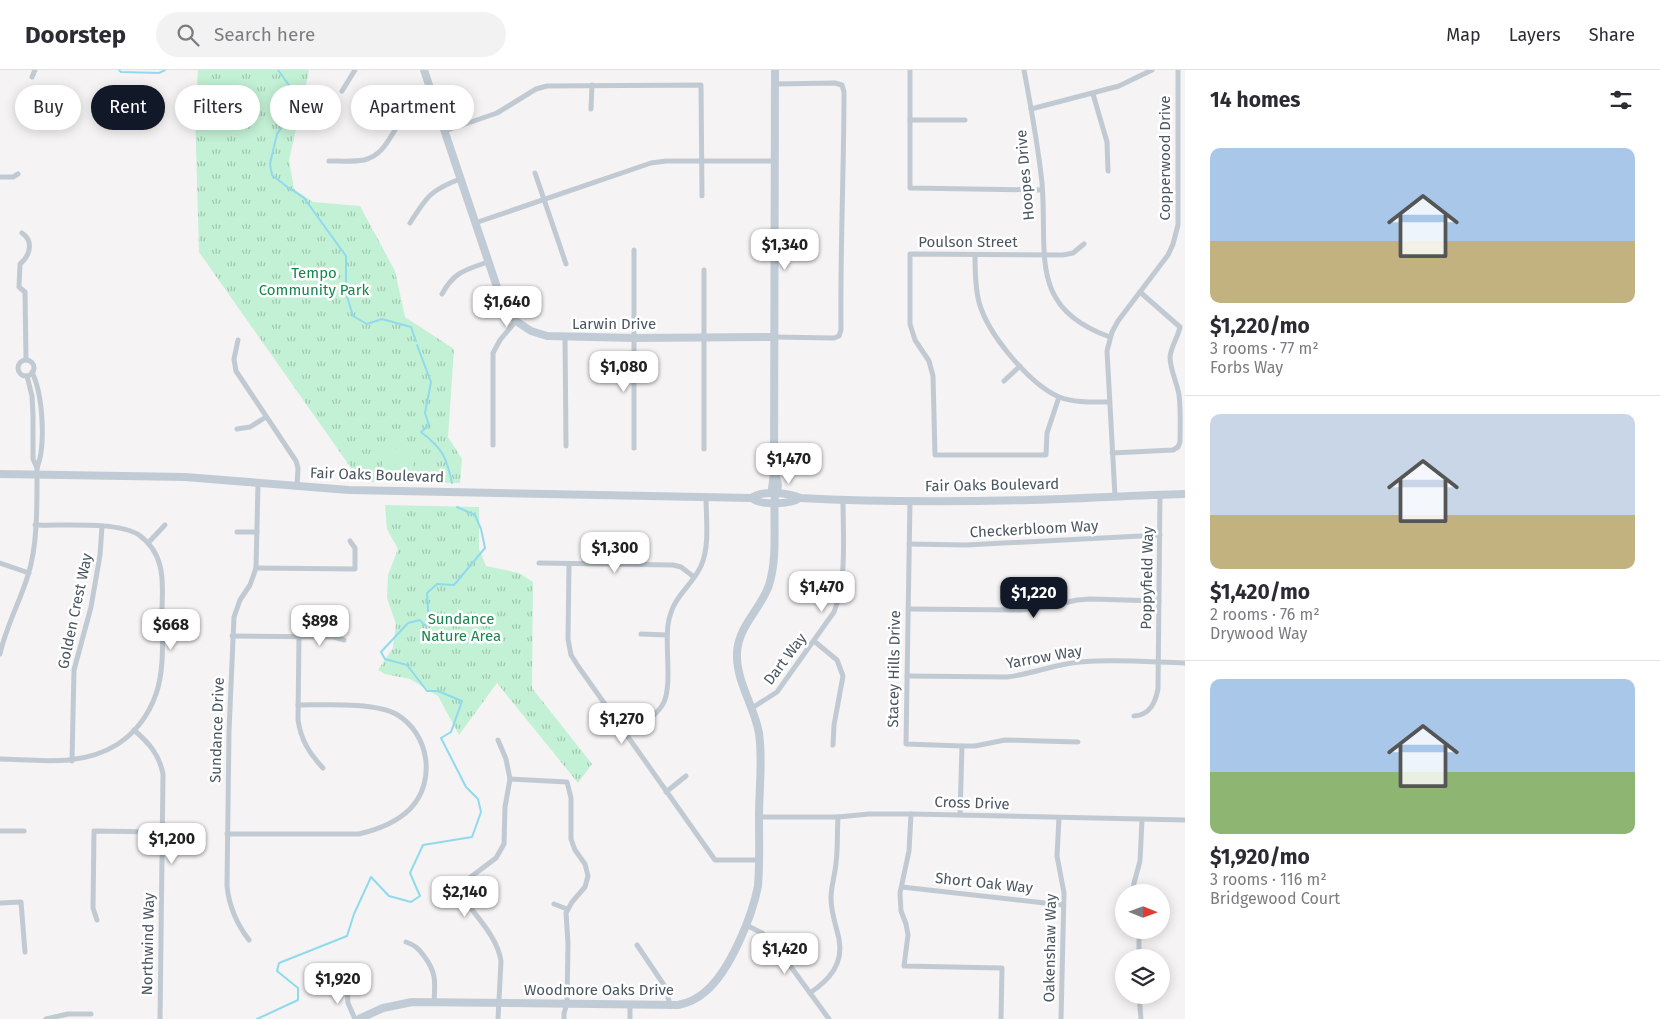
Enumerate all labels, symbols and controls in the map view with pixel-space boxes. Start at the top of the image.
search box [156,12,506,57]
text: Doorstep [25,21,126,49]
icon: search [174,21,202,49]
text: Search here [214,23,315,46]
text: Map [1446,24,1481,46]
text: Layers [1509,24,1561,46]
text: Share [1589,24,1635,46]
chip: Buy [15,85,81,130]
chip: Rent [91,85,165,130]
chip: Filters [175,85,260,130]
chip: New [270,85,341,130]
chip: Apartment [351,85,474,130]
icon: filters [1607,86,1635,114]
text: 14 homes [1210,87,1300,113]
street label: Copperwood Drive [1156,95,1174,221]
street label: Hoopes Drive [1012,129,1038,221]
icon: home [1378,181,1468,271]
pin: $1,340 [744,228,826,271]
street label: Poulson Street [918,233,1018,251]
text: $1,340 [762,235,808,254]
park label: Tempo Community Park [259,264,370,299]
pin: $1,640 [466,286,548,328]
text: $1,640 [484,292,530,311]
text: $1,220/mo [1210,313,1310,339]
street label: Larwin Drive [572,315,656,333]
text: 3 rooms · 77 m² [1210,339,1319,358]
pin: $1,080 [583,350,665,393]
text: $1,080 [600,357,648,376]
text: Forbs Way [1210,358,1283,377]
pin: $1,470 [748,442,830,485]
icon: home [1378,446,1468,536]
text: $1,470 [767,449,811,468]
street label: Fair Oaks Boulevard [310,464,444,486]
street label: Fair Oaks Boulevard [925,475,1059,495]
street label: Checkerbloom Way [969,517,1099,541]
street label: Poppyfield Way [1137,525,1157,630]
pin: $1,300 [574,532,656,574]
text: $1,300 [592,538,638,557]
street label: Golden Crest Way [54,551,96,670]
pin: $1,470 [781,570,863,613]
pin: $1,220 [993,576,1075,619]
text: $1,470 [800,577,844,596]
text: $1,420/mo [1210,579,1310,605]
text: $1,220 [1011,583,1057,602]
pin: $898 [290,604,350,647]
text: 2 rooms · 76 m² [1210,605,1320,624]
pin: $668 [141,608,201,651]
park label: Sundance Nature Area [421,610,501,645]
street label: Stacey Hills Drive [884,610,904,728]
text: $898 [302,611,338,630]
text: $668 [153,615,189,634]
text: Drywood Way [1210,624,1307,643]
street label: Dart Way [760,629,811,688]
street label: Yarrow Way [1004,641,1084,673]
street label: Sundance Drive [206,677,228,783]
pin: $1,270 [581,702,663,745]
text: $1,270 [600,709,644,728]
icon: home [1378,711,1468,801]
street label: Cross Drive [934,793,1010,813]
pin: $1,200 [131,822,213,865]
text: $1,200 [149,829,195,848]
text: $1,920/mo [1210,844,1310,870]
street label: Short Oak Way [934,869,1034,897]
text: 3 rooms · 116 m² [1210,870,1327,889]
pin: $2,140 [424,876,506,918]
text: $2,140 [443,882,487,901]
north arrow [1115,884,1170,939]
map controls [1115,884,1170,1004]
text: Bridgewood Court [1210,889,1340,908]
street label: Northwind Way [138,892,158,996]
street label: Oakenshaw Way [1040,893,1060,1003]
pin: $1,420 [744,932,826,975]
text: $1,420 [762,939,808,958]
button: layers [1115,949,1170,1004]
pin: $1,920 [297,962,379,1005]
text: $1,920 [315,969,361,988]
street label: Woodmore Oaks Drive [524,981,674,999]

